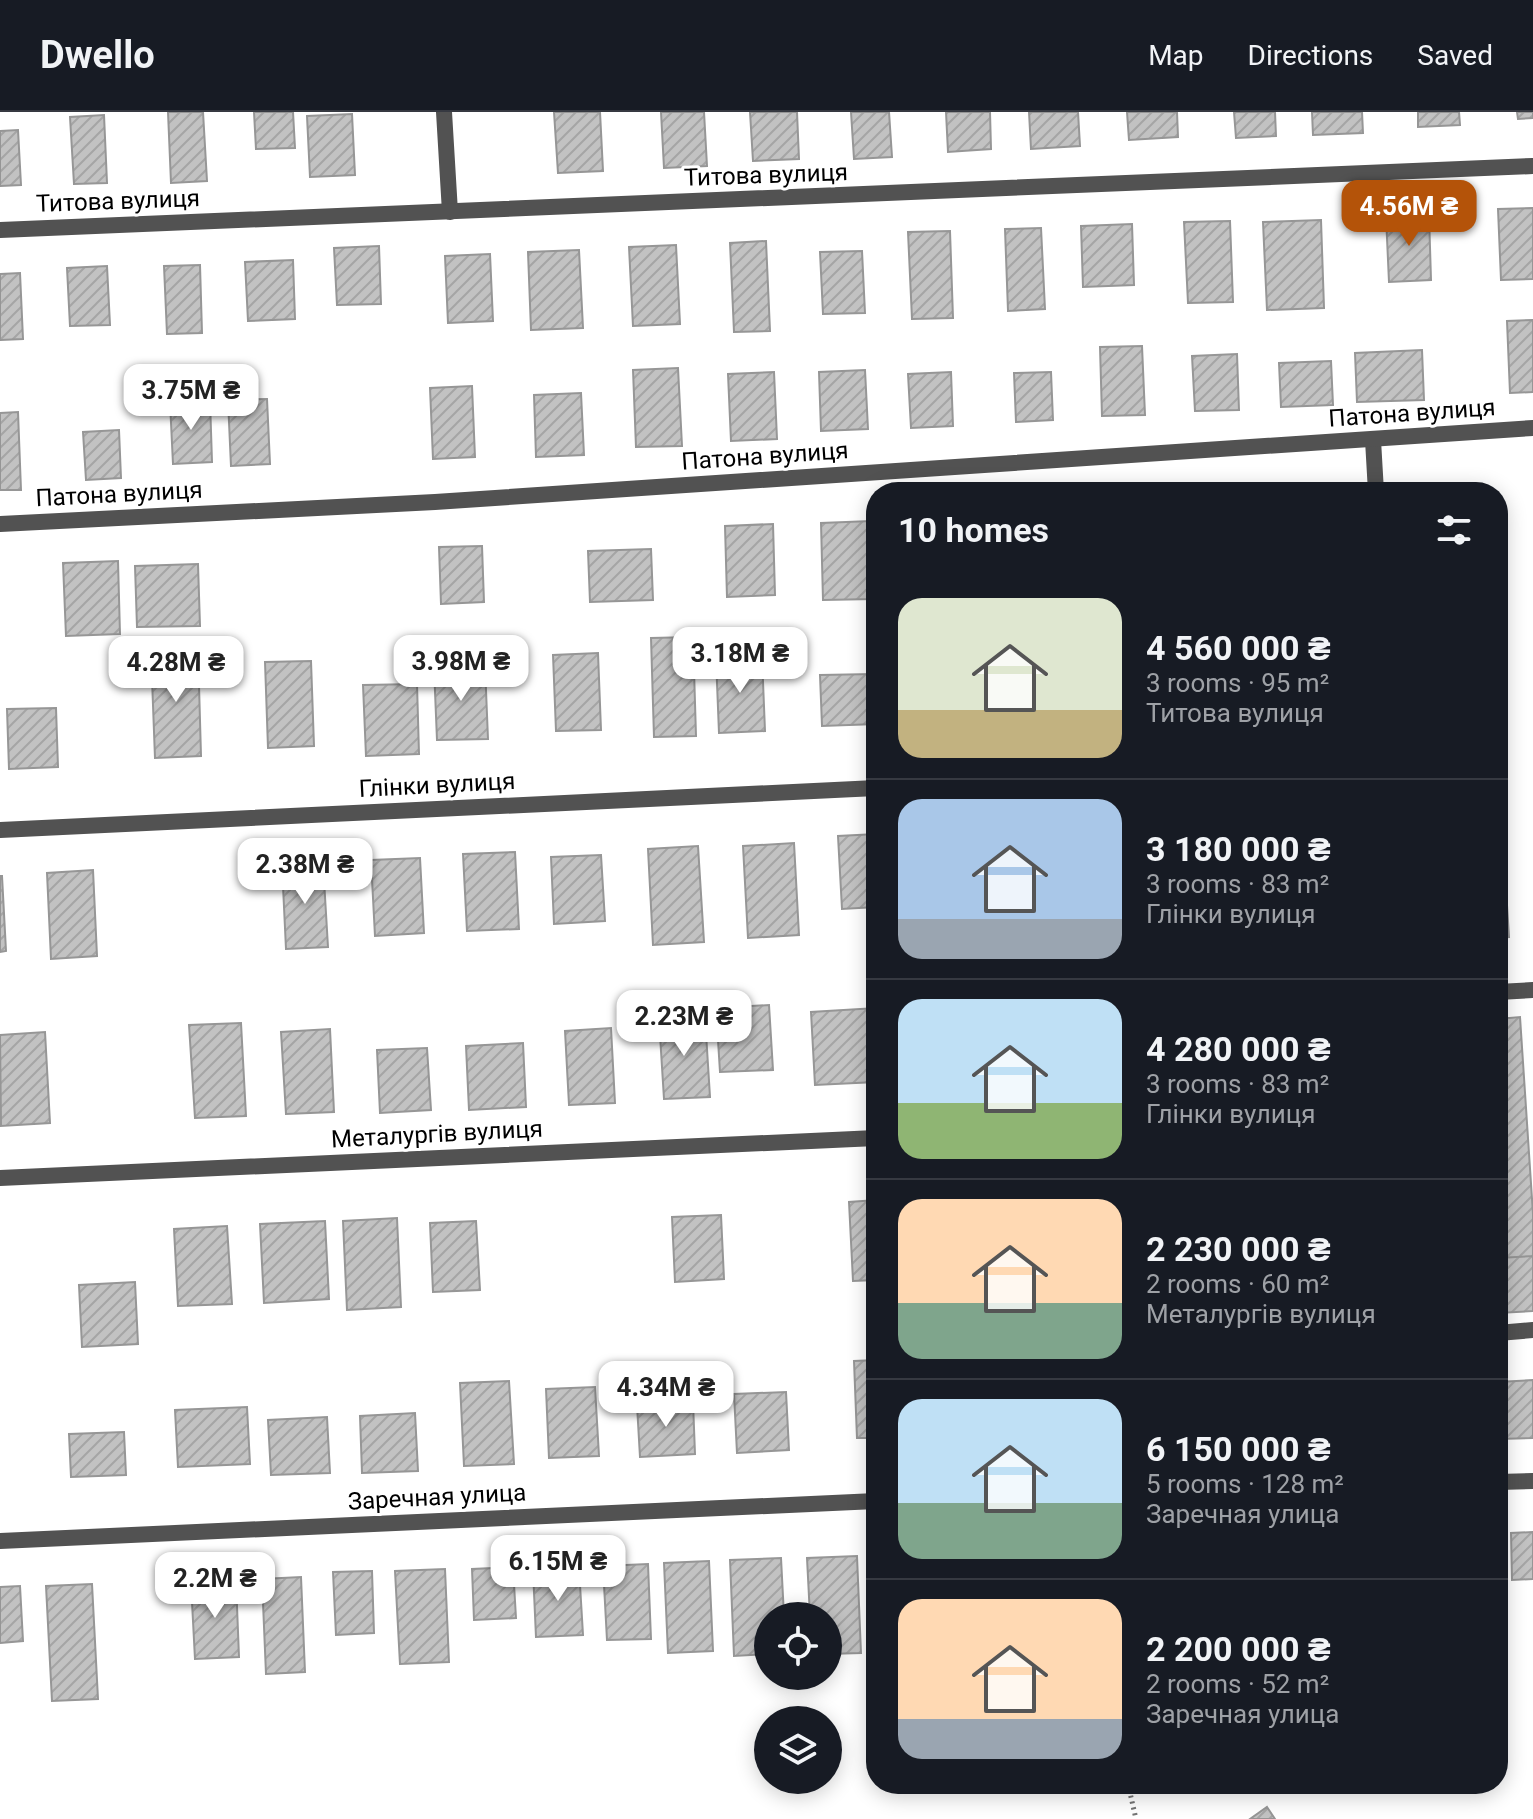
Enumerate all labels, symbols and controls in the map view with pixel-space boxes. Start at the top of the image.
text: Dwello [40,33,155,77]
text: Map [1148,39,1204,72]
text: Directions [1248,39,1373,72]
text: Saved [1417,39,1493,72]
street label: Титова вулиця [684,158,848,192]
pin: 4.56M ₴ [1335,180,1483,248]
street label: Титова вулиця [36,184,200,218]
text: 4.56M ₴ [1360,191,1458,221]
pin: 3.75M ₴ [117,364,265,432]
text: 3.75M ₴ [142,375,240,405]
street label: Патона вулиця [1328,393,1496,433]
street label: Патона вулиця [681,436,849,476]
street label: Патона вулиця [35,476,203,512]
icon: filters [1432,508,1476,552]
text: 10 homes [898,510,1049,550]
pin: 3.18M ₴ [666,627,814,695]
text: 4 560 000 ₴ [1146,628,1331,668]
icon: home [962,630,1058,726]
pin: 3.98M ₴ [387,635,535,703]
pin: 4.28M ₴ [102,636,250,704]
text: 3.18M ₴ [691,638,789,668]
text: 3.98M ₴ [412,646,510,676]
text: 4.28M ₴ [127,647,225,677]
text: 3 rooms · 95 m² [1146,668,1329,698]
text: Титова вулиця [1146,698,1324,728]
street label: Глінки вулиця [358,767,516,803]
text: 3 180 000 ₴ [1146,829,1331,869]
icon: home [962,831,1058,927]
pin: 2.38M ₴ [231,838,379,906]
text: 2.38M ₴ [256,849,354,879]
text: 3 rooms · 83 m² [1146,869,1329,899]
text: Глінки вулиця [1146,899,1316,929]
pin: 2.23M ₴ [610,990,758,1058]
text: 2.23M ₴ [635,1001,733,1031]
text: 4 280 000 ₴ [1146,1029,1331,1069]
icon: home [962,1031,1058,1127]
text: 3 rooms · 83 m² [1146,1069,1329,1099]
text: Глінки вулиця [1146,1099,1316,1129]
street label: Металургів вулиця [330,1114,544,1154]
text: 2 230 000 ₴ [1146,1229,1331,1269]
icon: home [962,1231,1058,1327]
text: 2 rooms · 60 m² [1146,1269,1329,1299]
text: Металургів вулиця [1146,1299,1376,1329]
pin: 4.34M ₴ [592,1361,740,1429]
text: 4.34M ₴ [617,1372,715,1402]
text: 6 150 000 ₴ [1146,1429,1331,1469]
icon: home [962,1431,1058,1527]
text: 5 rooms · 128 m² [1146,1469,1344,1499]
street label: Заречная улица [347,1478,527,1516]
text: Заречная улица [1146,1499,1339,1529]
pin: 6.15M ₴ [484,1535,632,1603]
text: 6.15M ₴ [509,1546,607,1576]
pin: 2.2M ₴ [150,1552,280,1620]
text: 2.2M ₴ [173,1563,257,1593]
map controls [754,1602,842,1794]
button: locate [754,1602,842,1690]
text: 2 200 000 ₴ [1146,1629,1331,1669]
icon: home [962,1631,1058,1727]
text: 2 rooms · 52 m² [1146,1669,1329,1699]
text: Заречная улица [1146,1699,1339,1729]
button: layers [754,1706,842,1794]

